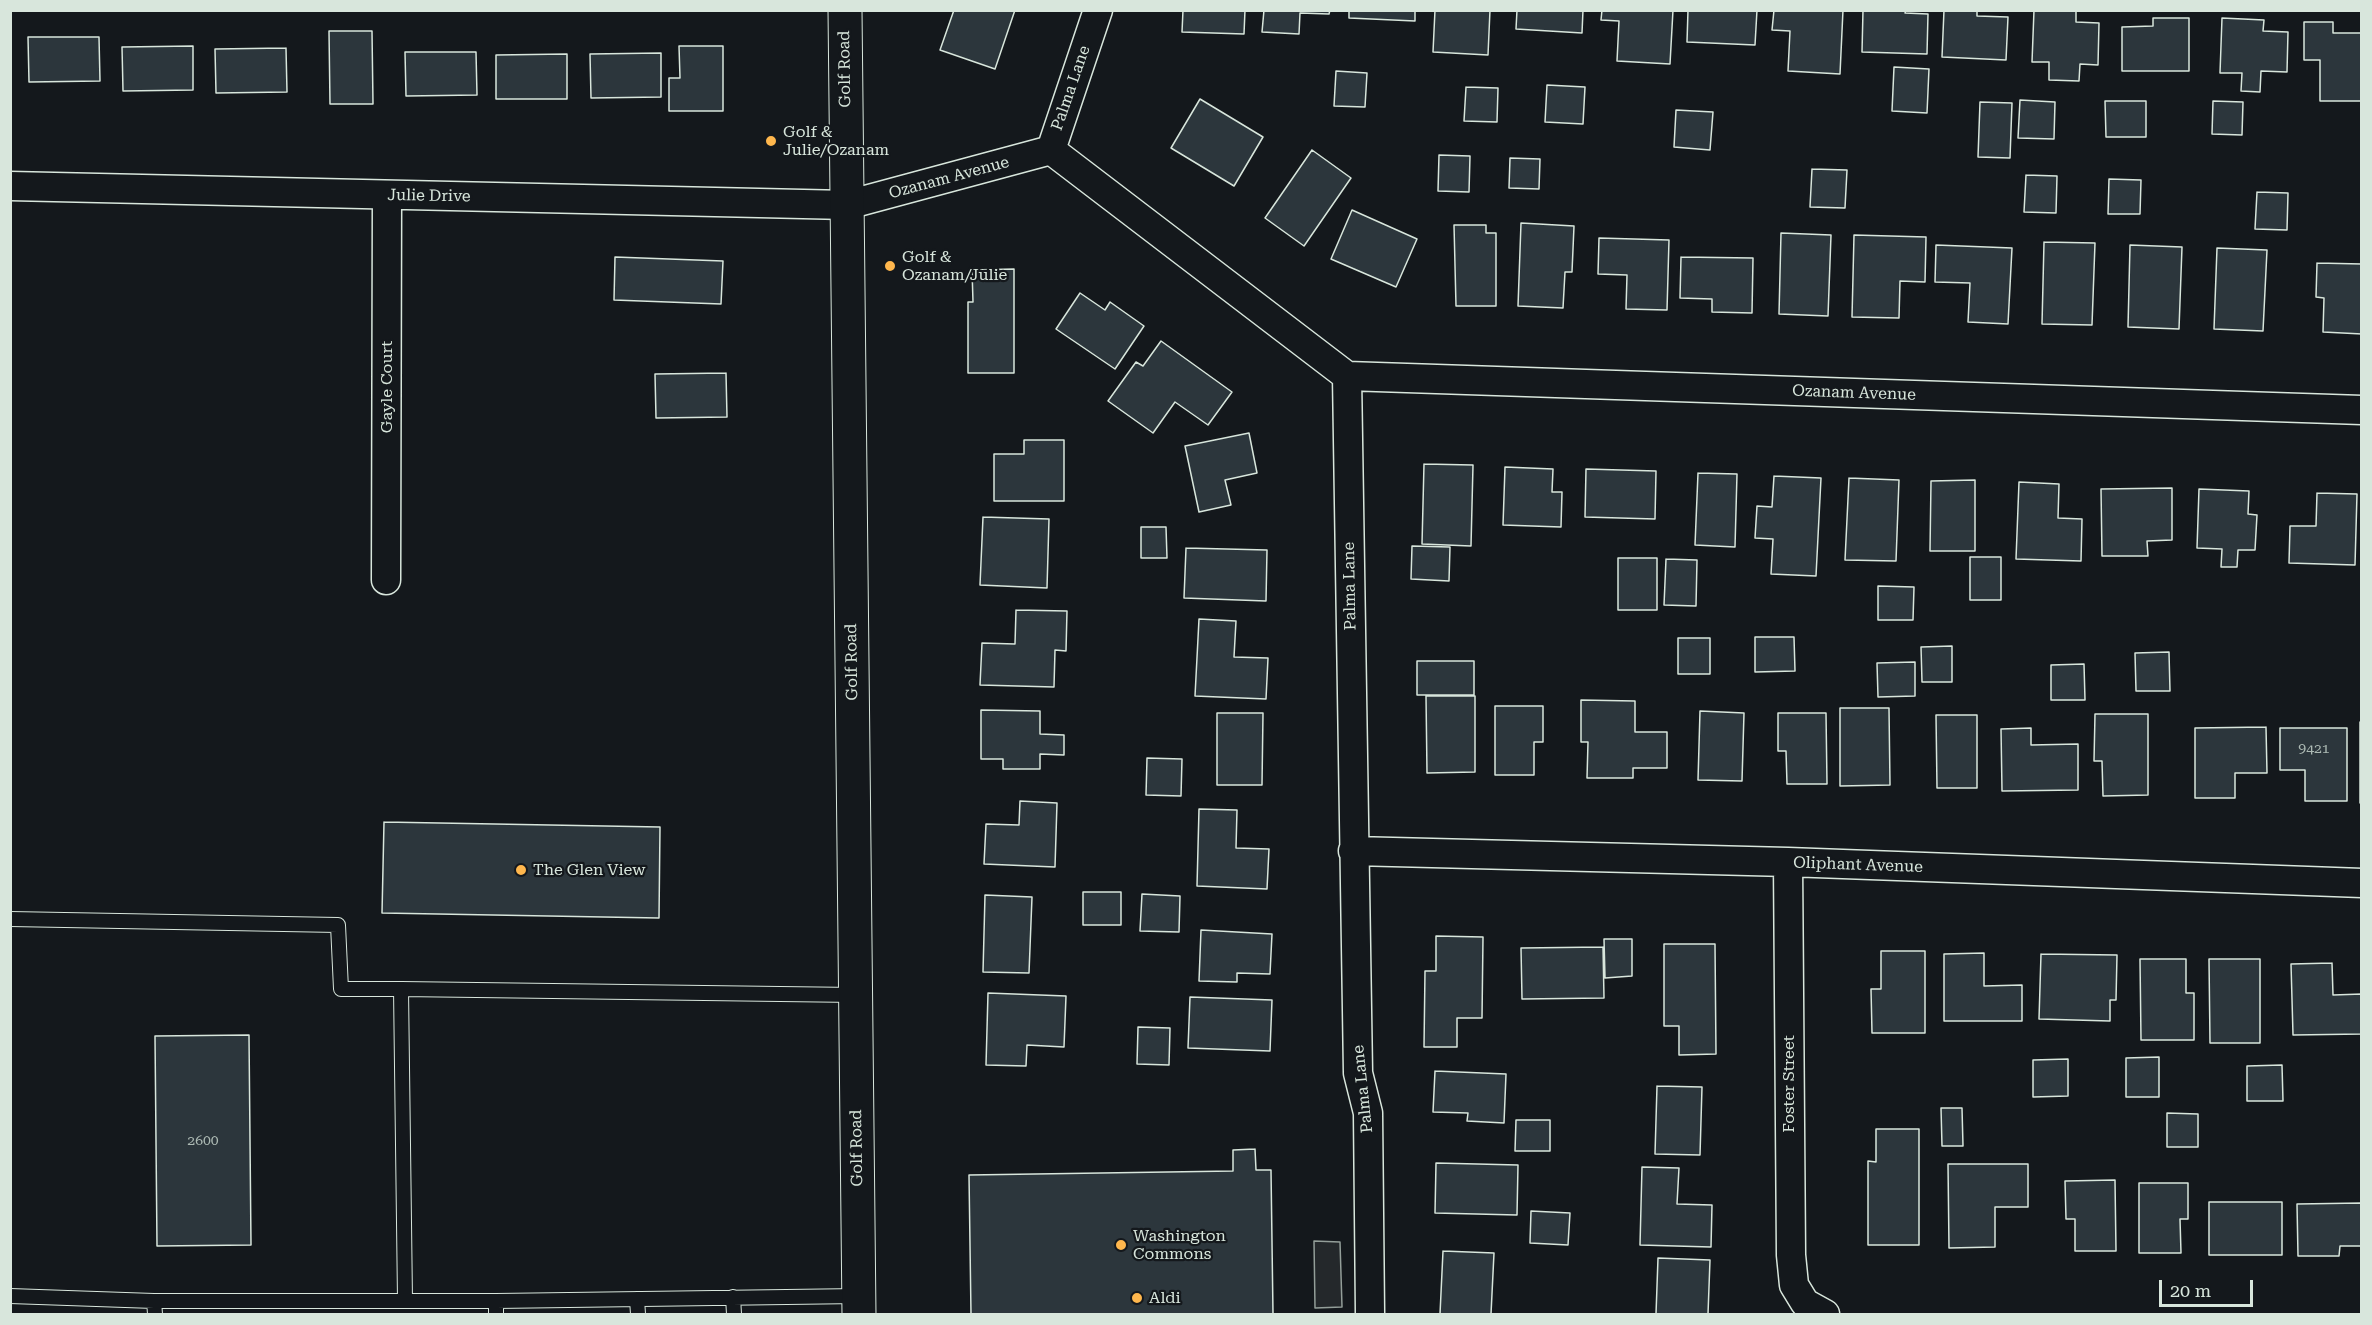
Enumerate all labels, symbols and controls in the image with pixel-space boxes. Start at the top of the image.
street label: Golf Road [835,30,855,108]
street label: Palma Lane [1047,43,1095,133]
place label: Golf & Julie/Ozanam [783,122,889,160]
marker: Golf & Julie/Ozanam [764,134,778,148]
street label: Ozanam Avenue [887,153,1011,203]
street label: Julie Drive [387,186,471,206]
place label: Golf & Ozanam/Julie [902,247,1007,285]
marker: Golf & Ozanam/Julie [883,259,897,273]
street label: Gayle Court [377,341,397,433]
street label: Ozanam Avenue [1792,381,1916,405]
street label: Palma Lane [1340,542,1360,630]
street label: Golf Road [842,623,862,701]
house number: 9421 [2298,741,2330,757]
street label: Oliphant Avenue [1793,853,1923,877]
place label: The Glen View [533,860,645,880]
marker: The Glen View [514,863,528,877]
street label: Foster Street [1779,1035,1799,1133]
street label: Palma Lane [1349,1044,1377,1134]
street label: Golf Road [847,1109,867,1187]
house number: 2600 [187,1133,219,1149]
place label: Washington Commons [1133,1226,1226,1264]
marker: Washington Commons [1114,1238,1128,1252]
scale bar [2162,1268,2256,1306]
text: 20 m [2170,1280,2211,1301]
place label: Aldi [1149,1288,1181,1308]
marker: Aldi [1130,1291,1144,1305]

